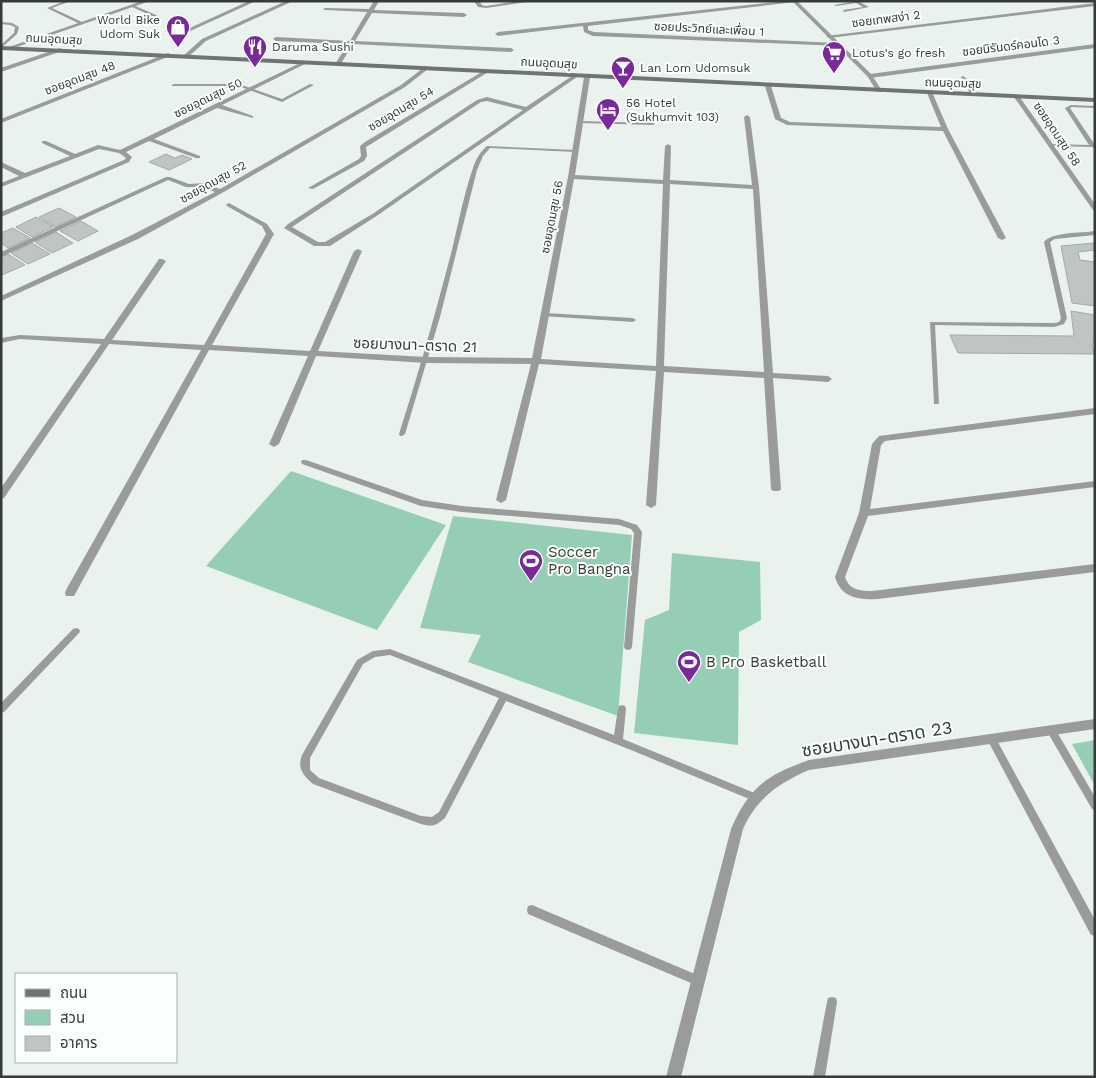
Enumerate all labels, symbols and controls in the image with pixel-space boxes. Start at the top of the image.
street label: ซอยเทพสง่า 2 [851,8,921,30]
place label: World Bike Udom Suk [97,13,160,41]
shop icon: World Bike Udom Suk [165,14,191,48]
street label: ซอยประวิทย์และเพื่อน 1 [654,17,765,39]
street label: ถนนอุดมสุข [25,31,83,47]
street label: ซอยนิรันดร์คอนโด 3 [961,33,1061,59]
restaurant icon: Daruma Sushi [242,34,268,68]
place label: Daruma Sushi [272,40,354,54]
supermarket icon: Lotus's go fresh [821,40,847,74]
place label: Lotus's go fresh [852,46,945,60]
street label: ถนนอุดมสุข [520,55,578,71]
bar icon: Lan Lom Udomsuk [610,55,636,89]
street label: ซอยอุดมสุข 48 [43,58,117,98]
place label: Lan Lom Udomsuk [640,61,751,75]
street label: ซอยอุดมสุข 50 [172,75,244,121]
street label: ถนนอุดมสุข [924,75,982,91]
street label: ซอยอุดมสุข 54 [366,84,436,134]
place label: 56 Hotel (Sukhumvit 103) [626,96,719,124]
hotel icon: 56 Hotel (Sukhumvit 103) [595,97,621,131]
street label: ซอยอุดมสุข 58 [1030,99,1084,169]
street label: ซอยอุดมสุข 52 [177,158,249,206]
street label: ซอยอุดมสุข 56 [538,179,566,255]
street label: ซอยบางนา-ตราด 21 [353,334,477,356]
place label: Soccer Pro Bangna [548,543,631,578]
sports icon: Soccer Pro Bangna [518,548,544,582]
sports icon: B Pro Basketball [676,649,702,683]
place label: B Pro Basketball [706,653,827,671]
street label: ซอยบางนา-ตราด 23 [800,716,954,761]
legend [15,973,178,1063]
text: ถนน [60,984,87,1002]
text: สวน [60,1009,85,1027]
text: อาคาร [60,1034,97,1052]

